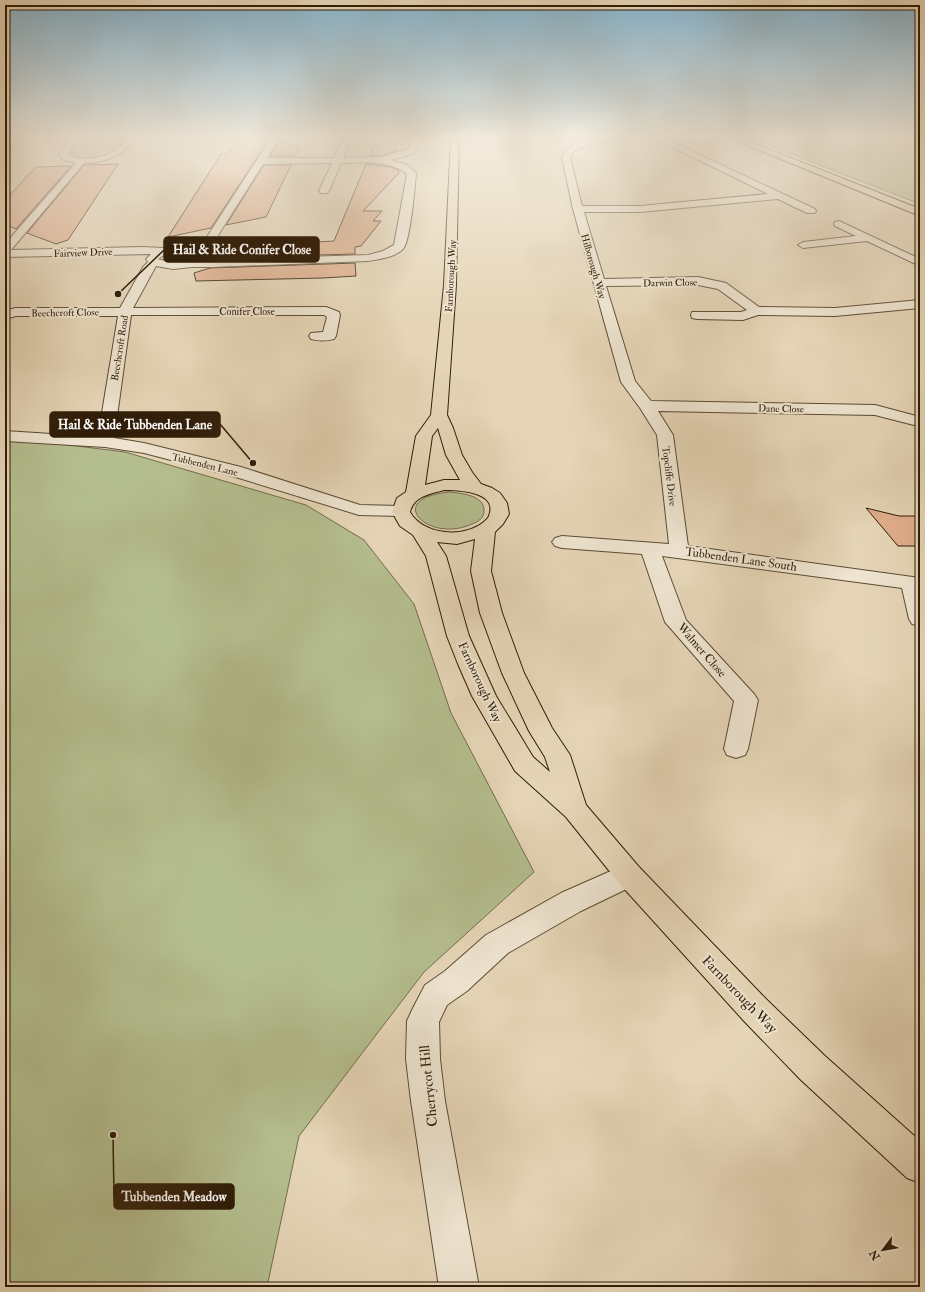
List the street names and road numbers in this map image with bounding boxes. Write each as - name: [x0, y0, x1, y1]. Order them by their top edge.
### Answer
- street label: Hilborough Way: [577, 233, 608, 301]
- street label: Farnborough Way: [443, 239, 460, 313]
- street label: Fairview Drive: [53, 246, 113, 260]
- street label: Darwin Close: [643, 277, 697, 289]
- street label: Beechcroft Close: [31, 306, 99, 320]
- street label: Conifer Close: [219, 306, 275, 318]
- street label: Beechcroft Road: [109, 314, 131, 382]
- street label: Dane Close: [758, 403, 804, 415]
- street label: Topcliffe Drive: [658, 446, 679, 507]
- street label: Tubbenden Lane: [170, 451, 239, 479]
- street label: Tubbenden Lane South: [684, 544, 798, 575]
- street label: Walmer Close: [673, 619, 729, 681]
- street label: Farnborough Way: [454, 640, 505, 725]
- street label: Farnborough Way: [698, 952, 782, 1038]
- street label: Cherrycot Hill: [416, 1044, 442, 1128]

